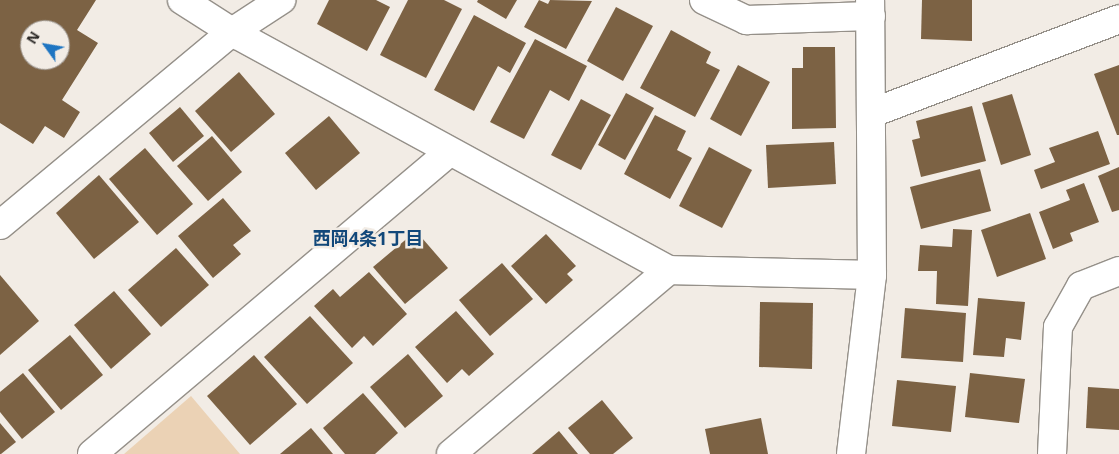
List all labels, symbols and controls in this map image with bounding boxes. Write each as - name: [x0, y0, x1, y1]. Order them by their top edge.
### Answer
- north arrow: [20, 20, 70, 70]
- text: N: [22, 27, 44, 47]
- district label: 西岡4条1丁目: [313, 227, 423, 249]

